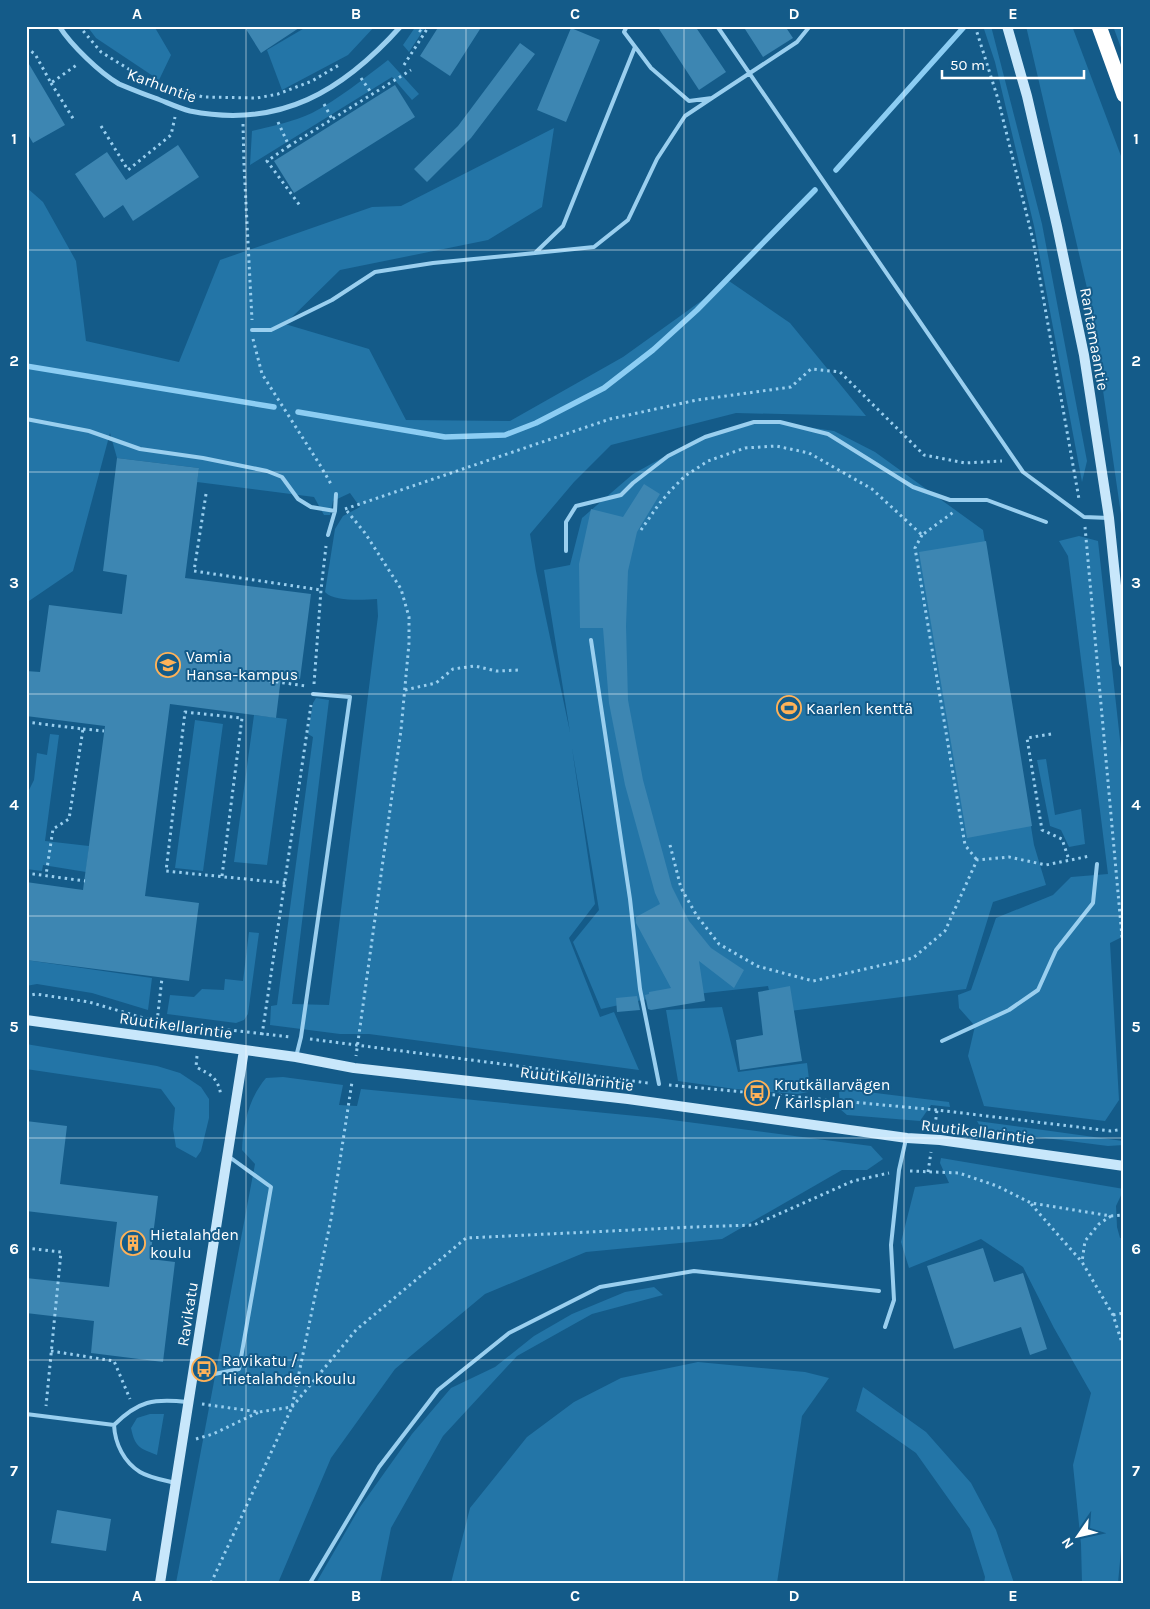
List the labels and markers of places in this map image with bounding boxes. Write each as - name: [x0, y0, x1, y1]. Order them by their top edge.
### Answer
- place label: Vamia Hansa-kampus: [186, 647, 298, 684]
- school or university icon: Vamia Hansa-kampus: [155, 652, 181, 678]
- sports icon: Kaarlen kenttä: [776, 695, 802, 721]
- place label: Kaarlen kenttä: [806, 699, 913, 718]
- place label: Krutkällarvägen / Karlsplan: [774, 1075, 890, 1112]
- bus stop icon: Krutkällarvägen / Karlsplan: [744, 1080, 770, 1106]
- place label: Hietalahden koulu: [150, 1225, 239, 1262]
- building icon: Hietalahden koulu: [120, 1230, 146, 1256]
- place label: Ravikatu / Hietalahden koulu: [222, 1351, 356, 1388]
- bus stop icon: Ravikatu / Hietalahden koulu: [191, 1356, 217, 1382]

